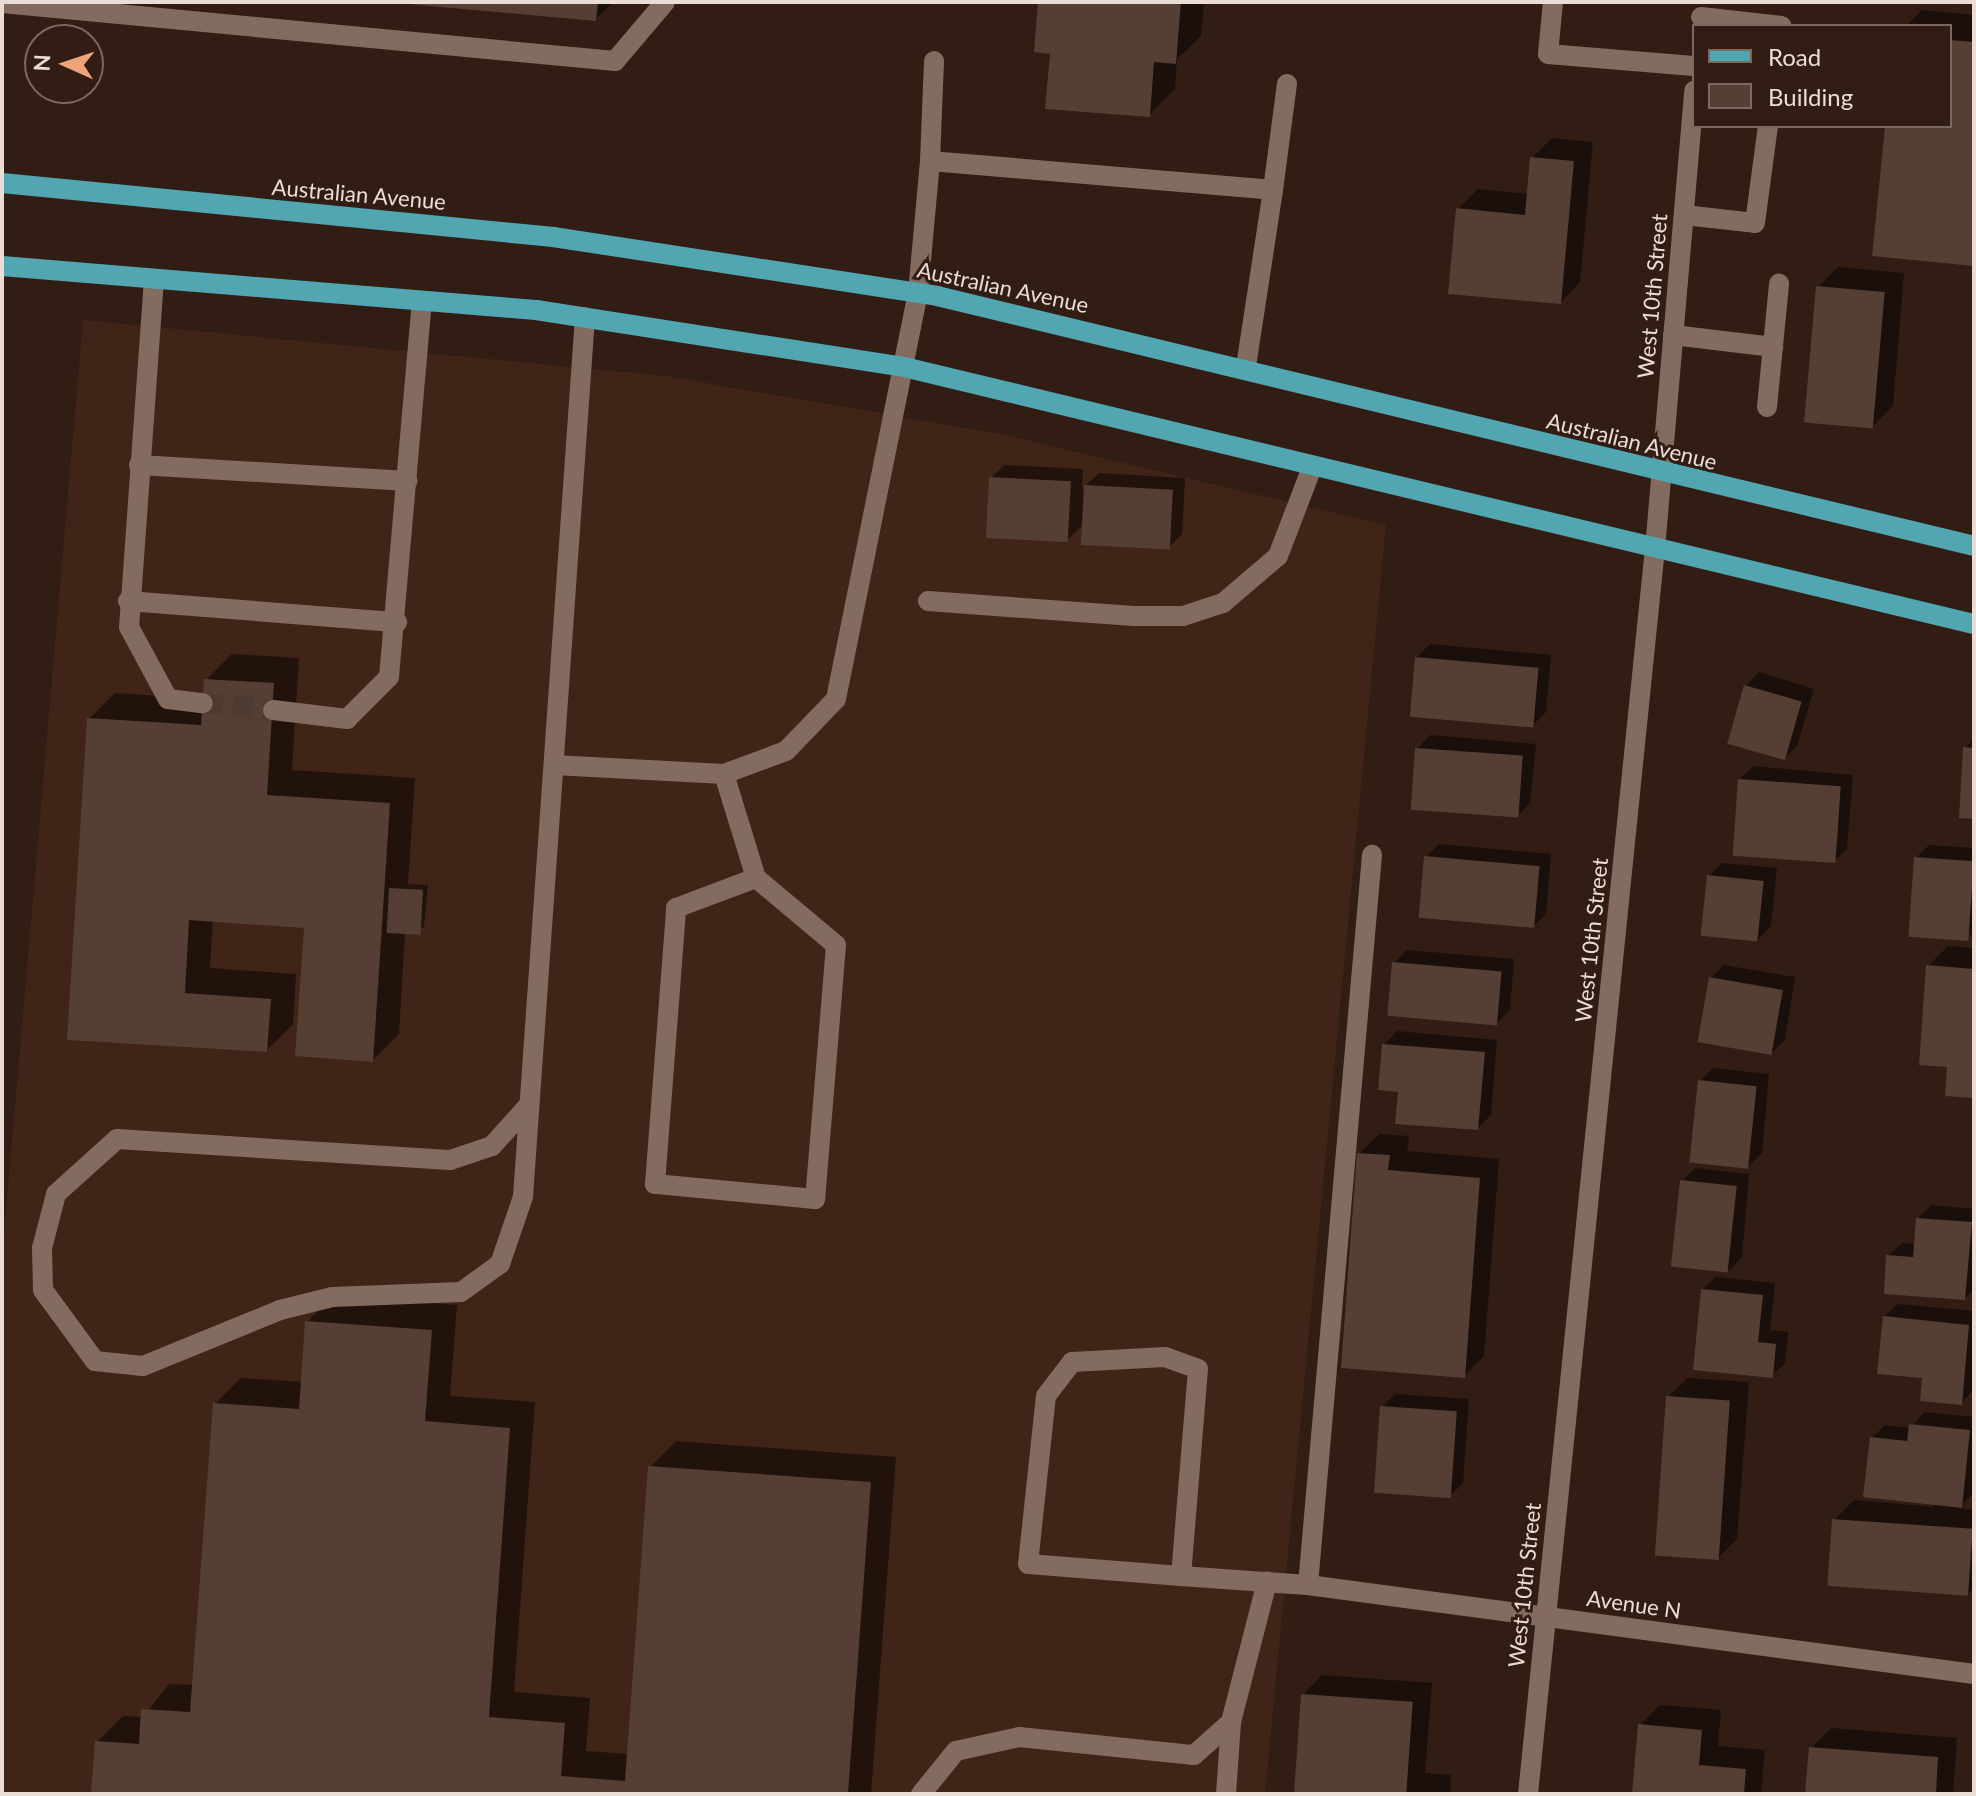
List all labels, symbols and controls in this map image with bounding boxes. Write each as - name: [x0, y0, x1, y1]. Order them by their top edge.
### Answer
- north arrow: [24, 24, 104, 104]
- legend: [1692, 24, 1952, 128]
- text: Road: [1768, 42, 1821, 71]
- text: N: [28, 54, 55, 72]
- text: Building: [1768, 82, 1853, 111]
- street label: Australian Avenue: [271, 173, 447, 215]
- street label: West 10th Street: [1632, 212, 1672, 380]
- street label: Australian Avenue: [915, 256, 1091, 318]
- street label: Australian Avenue: [1544, 407, 1720, 475]
- street label: West 10th Street: [1569, 856, 1613, 1024]
- street label: West 10th Street: [1502, 1501, 1546, 1669]
- street label: Avenue N: [1585, 1584, 1683, 1624]

